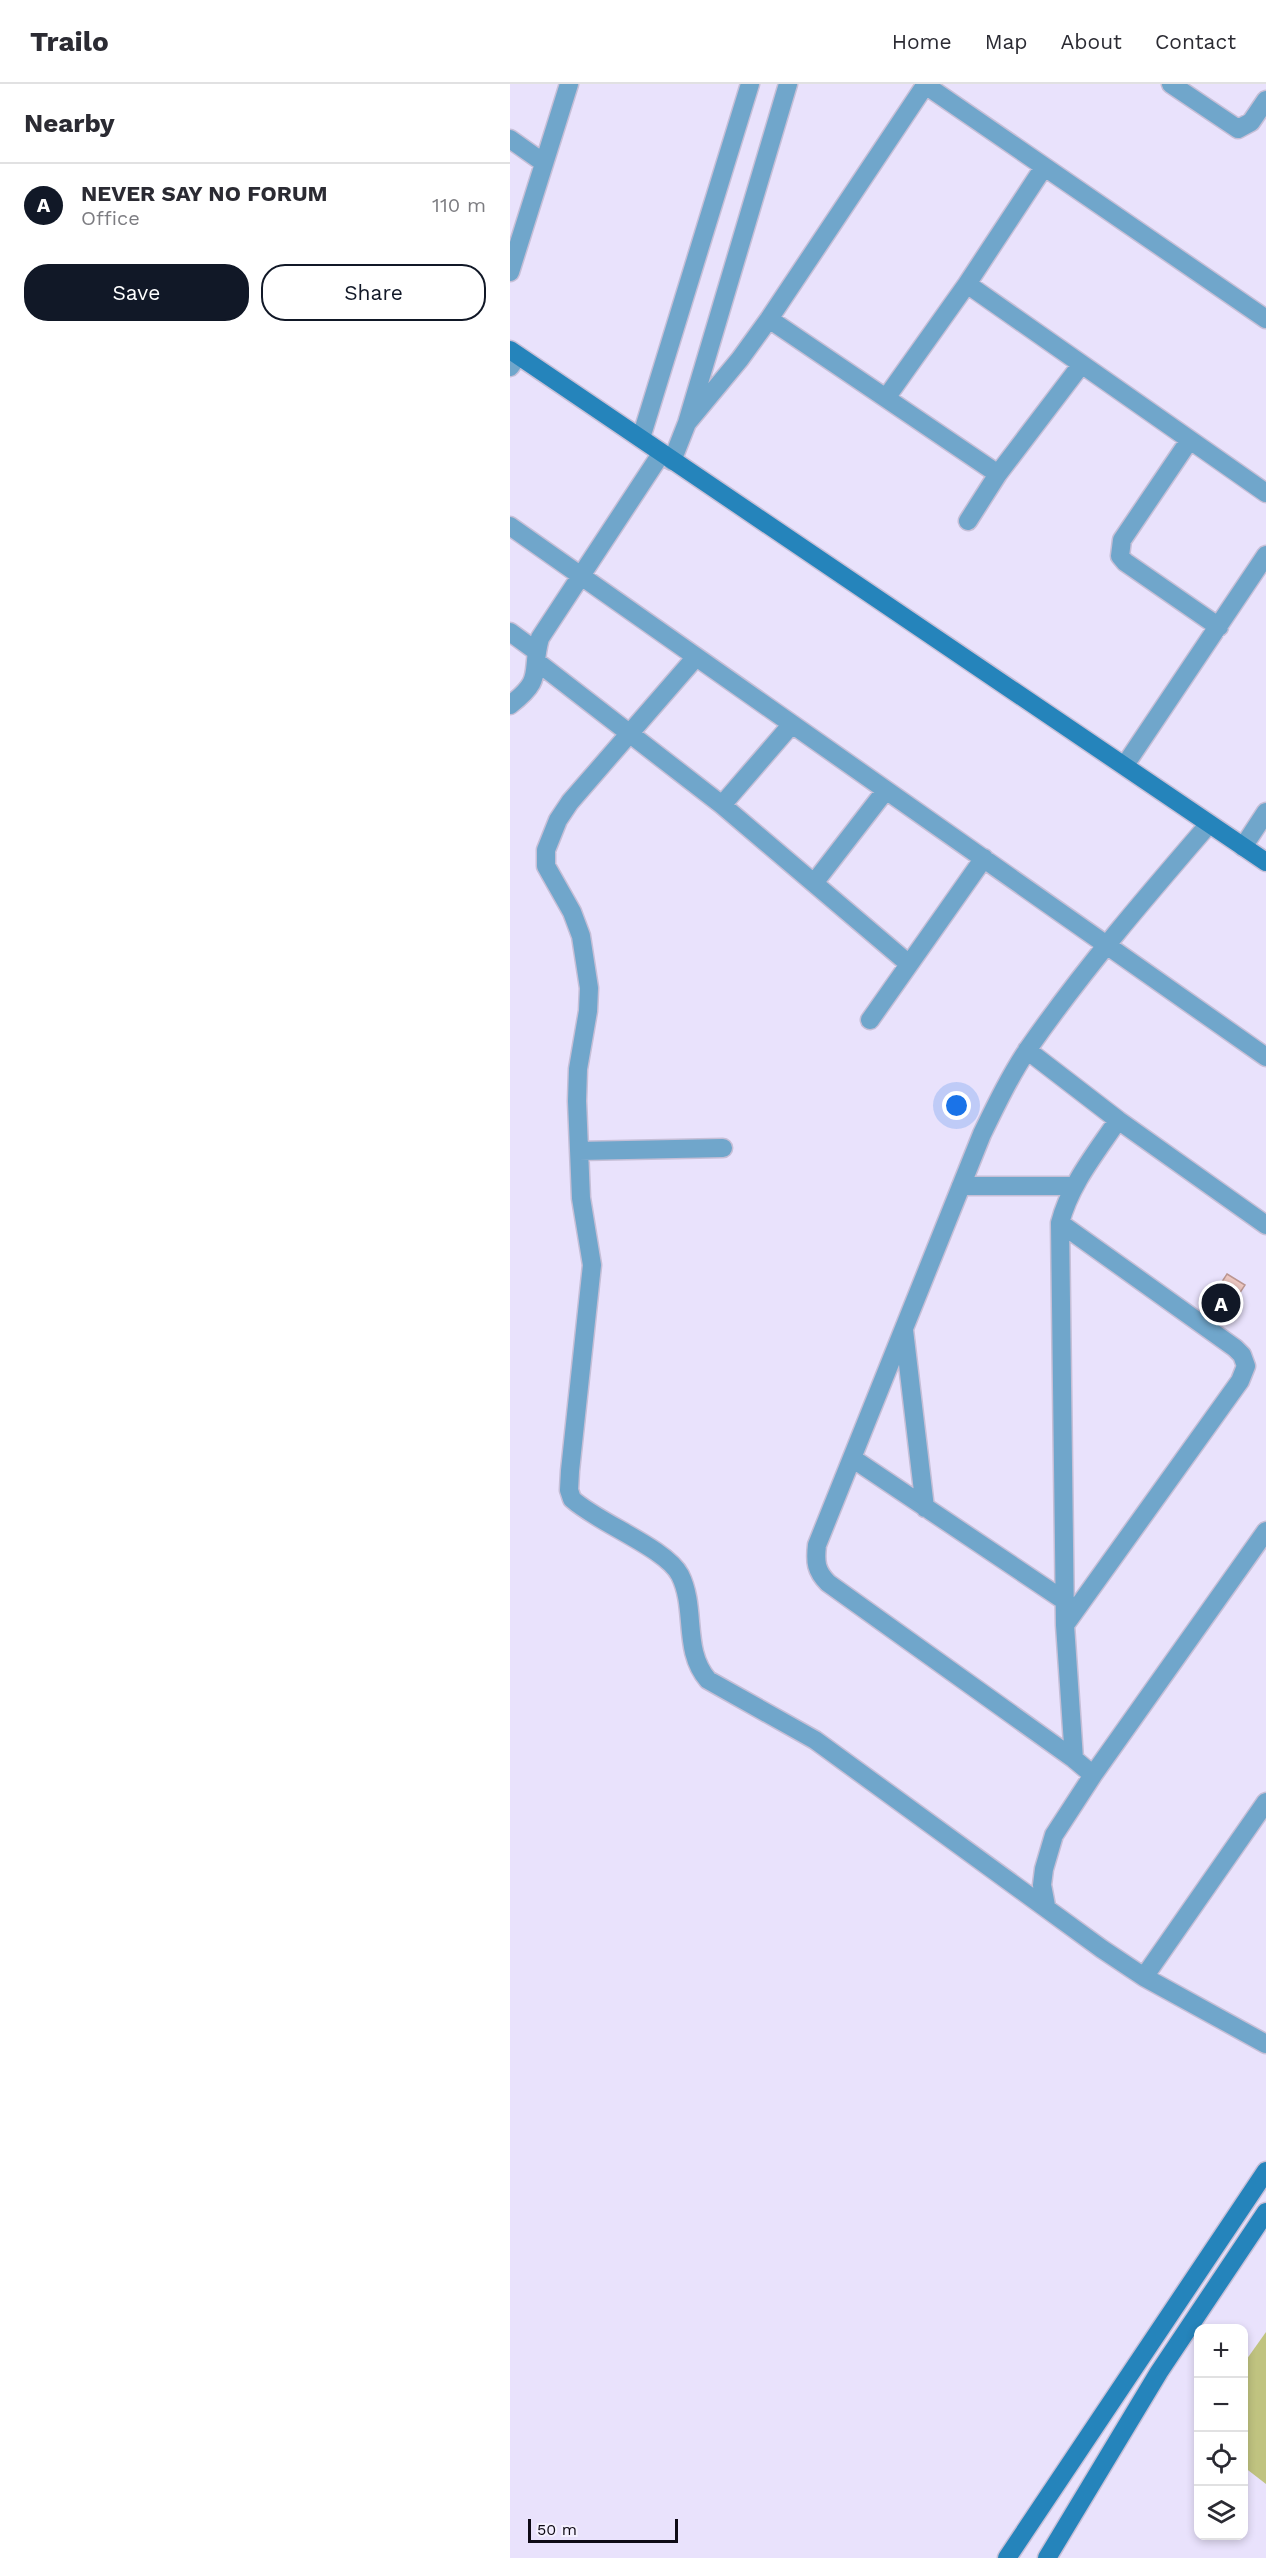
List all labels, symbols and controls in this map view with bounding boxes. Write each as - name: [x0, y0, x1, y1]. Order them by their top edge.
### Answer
- text: Trailo: [30, 25, 109, 58]
- text: Home: [892, 29, 952, 54]
- text: Map: [985, 29, 1028, 54]
- text: About: [1061, 29, 1122, 54]
- text: Contact: [1155, 29, 1236, 54]
- text: Nearby: [24, 108, 115, 138]
- text: NEVER SAY NO FORUM: [81, 181, 328, 206]
- text: A: [37, 193, 50, 217]
- text: 110 m: [432, 193, 486, 217]
- text: Office: [81, 206, 140, 230]
- button: Save: [24, 264, 249, 321]
- button: Share: [261, 264, 486, 321]
- your location: [942, 1091, 971, 1120]
- pin: A: [1202, 1280, 1240, 1326]
- map controls: [1194, 2324, 1248, 2540]
- button: +: [1194, 2324, 1248, 2378]
- button: −: [1194, 2378, 1248, 2432]
- button: locate: [1194, 2432, 1248, 2486]
- button: layers: [1194, 2486, 1248, 2540]
- scale bar: [528, 2516, 678, 2544]
- text: 50 m: [537, 2520, 577, 2539]

